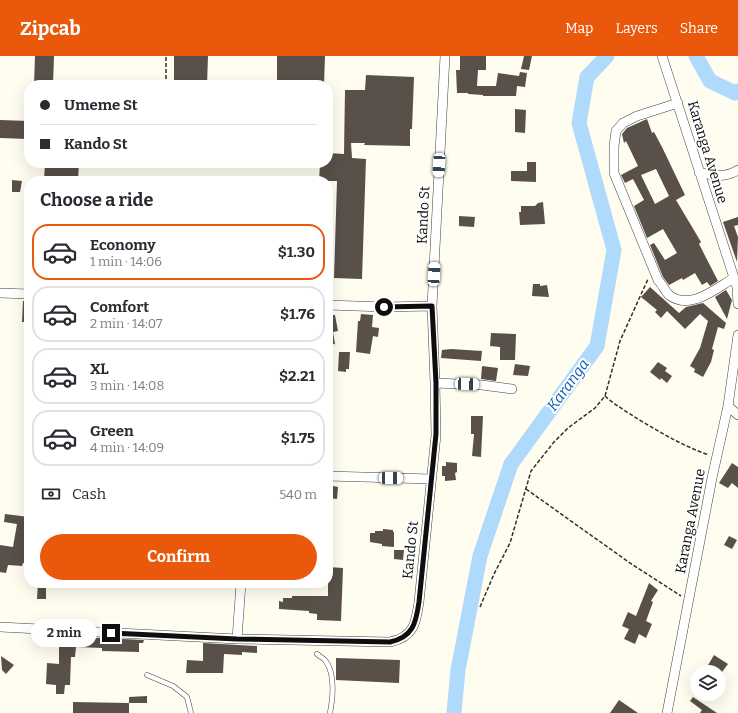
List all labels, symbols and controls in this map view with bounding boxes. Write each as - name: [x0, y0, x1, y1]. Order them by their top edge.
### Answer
- text: Zipcab: [20, 17, 81, 40]
- text: Map: [565, 20, 593, 37]
- text: Layers: [615, 20, 658, 37]
- text: Share: [680, 20, 718, 37]
- text: Umeme St: [64, 96, 138, 114]
- street label: Karanga Avenue: [684, 99, 731, 206]
- text: Kando St: [64, 135, 128, 153]
- car: [432, 153, 446, 177]
- street label: Kando St: [413, 185, 434, 245]
- text: Choose a ride: [40, 189, 153, 211]
- icon: car: [42, 234, 78, 270]
- text: Economy: [90, 236, 156, 254]
- text: $1.30: [278, 243, 315, 261]
- text: 1 min · 14:06: [90, 254, 162, 269]
- car: [427, 262, 441, 286]
- icon: car: [42, 296, 78, 332]
- text: Comfort: [90, 298, 149, 316]
- route start: [375, 298, 393, 316]
- text: $1.76: [280, 305, 315, 323]
- text: 2 min · 14:07: [90, 316, 163, 331]
- water label: Karanga: [543, 356, 593, 414]
- icon: car: [42, 358, 78, 394]
- text: XL: [90, 360, 109, 378]
- text: $2.21: [279, 367, 315, 385]
- text: 3 min · 14:08: [90, 378, 164, 393]
- car: [455, 378, 479, 390]
- icon: car: [42, 420, 78, 456]
- text: Green: [90, 422, 134, 440]
- text: $1.75: [281, 429, 315, 447]
- text: 4 min · 14:09: [90, 440, 164, 455]
- street label: Karanga Avenue: [672, 467, 709, 575]
- car: [379, 472, 403, 484]
- icon: cash: [40, 483, 62, 505]
- text: Cash: [72, 485, 106, 503]
- text: 540 m: [279, 487, 317, 502]
- street label: Kando St: [399, 520, 422, 580]
- button: Confirm: [40, 534, 317, 580]
- callout: 2 min: [31, 619, 97, 647]
- route end: [102, 624, 120, 642]
- text: 2 min: [47, 625, 81, 640]
- map controls: [690, 665, 726, 701]
- button: layers: [690, 665, 726, 701]

